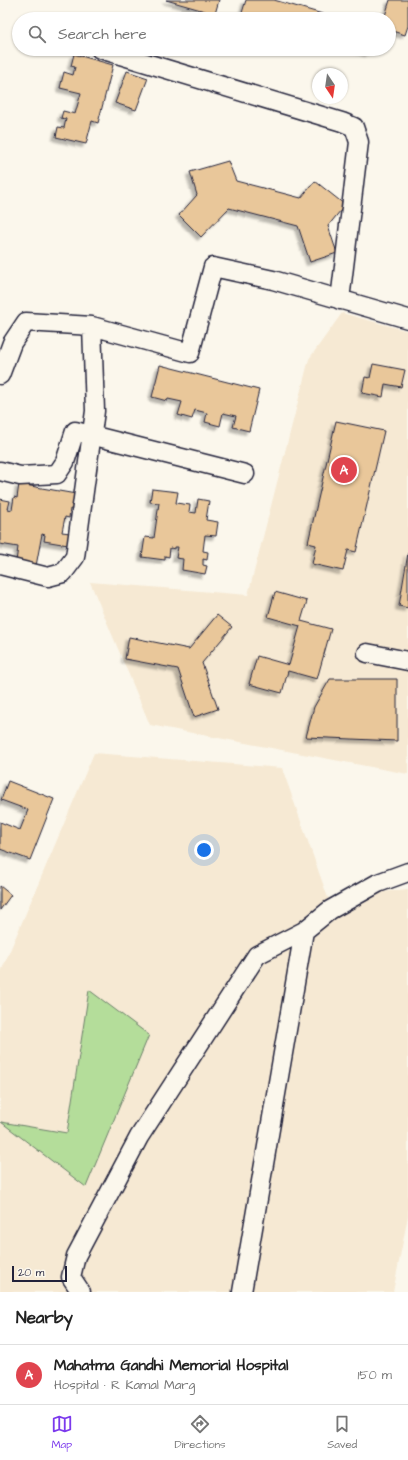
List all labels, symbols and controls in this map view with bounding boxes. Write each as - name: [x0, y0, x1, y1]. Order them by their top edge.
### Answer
- search box: [12, 12, 396, 56]
- icon: search: [26, 23, 48, 45]
- text: Search here: [58, 24, 147, 45]
- north arrow: [312, 68, 348, 104]
- pin: A: [331, 455, 357, 485]
- your location: [194, 840, 214, 860]
- scale bar: [12, 1264, 67, 1283]
- text: 20 m: [18, 1265, 44, 1280]
- text: Nearby: [16, 1306, 73, 1330]
- text: Mahatma Gandhi Memorial Hospital: [54, 1355, 288, 1376]
- text: A: [25, 1366, 33, 1384]
- text: 150 m: [358, 1366, 392, 1384]
- text: Hospital · R Kamal Marg: [54, 1376, 195, 1394]
- tab: Map: [51, 1413, 73, 1452]
- tab: Directions: [174, 1413, 226, 1452]
- tab: Saved: [327, 1413, 357, 1452]

